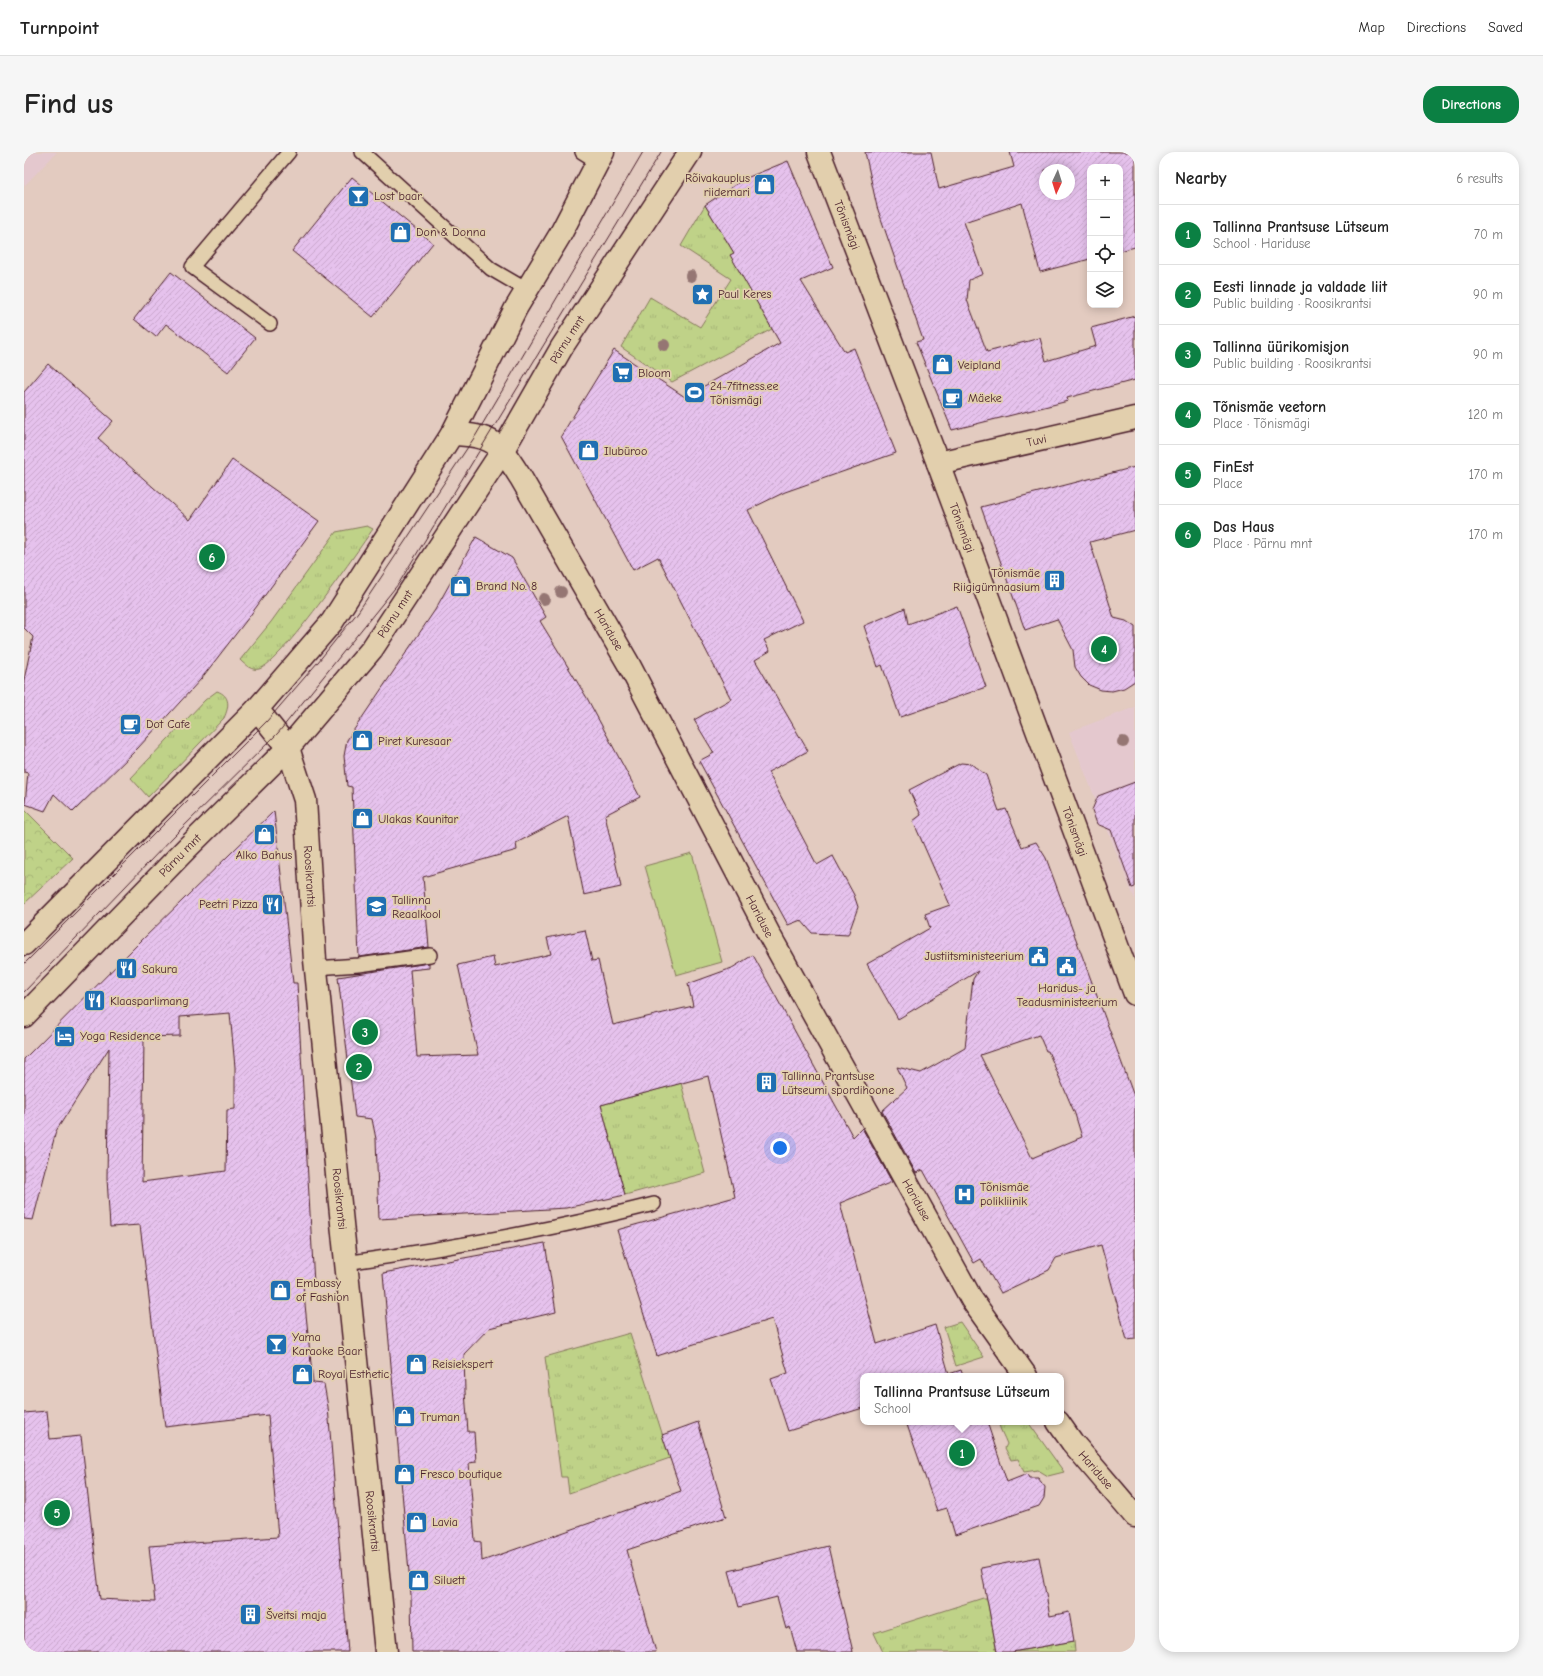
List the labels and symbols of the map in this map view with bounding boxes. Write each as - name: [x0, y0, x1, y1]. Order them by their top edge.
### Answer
- north arrow: [1039, 164, 1075, 200]
- place label: Rõivakauplus riidemari: [685, 171, 750, 199]
- shop icon: Rõivakauplus riidemari: [752, 172, 778, 198]
- bar icon: Lost baar: [345, 183, 371, 209]
- place label: Lost baar: [374, 189, 422, 203]
- street label: Tõnismägi: [831, 198, 863, 252]
- shop icon: Don & Donna: [387, 219, 413, 245]
- place label: Don & Donna: [416, 225, 486, 239]
- place icon: Paul Keres: [689, 281, 715, 307]
- place label: Paul Keres: [718, 287, 771, 301]
- street label: Pärnu mnt: [547, 313, 588, 366]
- shop icon: Veipland: [930, 352, 956, 378]
- place label: Veipland: [958, 358, 1001, 372]
- supermarket icon: Bloom: [609, 360, 635, 386]
- place label: Bloom: [638, 366, 671, 380]
- place label: 24-7fitness.ee Tõnismägi: [710, 379, 779, 407]
- sports icon: 24-7fitness.ee Tõnismägi: [682, 380, 708, 406]
- cafe icon: Mäeke: [940, 385, 966, 411]
- place label: Mäeke: [968, 391, 1002, 405]
- street label: Tuvi: [1025, 431, 1048, 450]
- shop icon: Ilubüroo: [575, 438, 601, 464]
- place label: Ilubüroo: [604, 444, 647, 458]
- street label: Tõnismägi: [946, 501, 978, 555]
- pin: 6: [199, 542, 225, 572]
- place label: Tõnismäe Riigigümnaasium: [953, 566, 1040, 594]
- building icon: Tõnismäe Riigigümnaasium: [1042, 567, 1068, 593]
- shop icon: Brand No. 8: [448, 573, 474, 599]
- place label: Brand No. 8: [476, 579, 537, 593]
- street label: Pärnu mnt: [374, 587, 416, 640]
- street label: Hariduse: [591, 606, 626, 653]
- pin: 4: [1091, 634, 1117, 664]
- cafe icon: Dot Cafe: [118, 711, 144, 737]
- place label: Dot Cafe: [146, 717, 190, 731]
- shop icon: Piret Kuresaar: [350, 728, 376, 754]
- place label: Piret Kuresaar: [378, 734, 451, 748]
- street label: Tõnismägi: [1059, 805, 1090, 858]
- shop icon: Ulakas Kaunitar: [349, 806, 375, 832]
- place label: Ulakas Kaunitar: [378, 812, 459, 826]
- shop icon: Alko Bahus: [251, 821, 277, 847]
- street label: Pärnu mnt: [156, 831, 204, 879]
- street label: Roosikrantsi: [301, 845, 319, 908]
- place label: Alko Bahus: [236, 848, 292, 862]
- restaurant icon: Peetri Pizza: [260, 891, 286, 917]
- place label: Tallinna Reaalkool: [392, 893, 441, 921]
- street label: Hariduse: [743, 893, 777, 940]
- school or university icon: Tallinna Reaalkool: [364, 894, 390, 920]
- place label: Peetri Pizza: [199, 897, 258, 911]
- public building icon: Justiitsministeerium: [1026, 943, 1052, 969]
- place label: Justiitsministeerium: [924, 949, 1024, 963]
- public building icon: Haridus- ja Teadusministeerium: [1054, 954, 1080, 980]
- restaurant icon: Sakura: [114, 956, 140, 982]
- place label: Sakura: [142, 962, 177, 976]
- place label: Haridus- ja Teadusministeerium: [1017, 981, 1117, 1009]
- restaurant icon: Klaasparlimang: [82, 988, 108, 1014]
- place label: Klaasparlimang: [110, 994, 189, 1008]
- pin: 3: [352, 1017, 378, 1047]
- hotel icon: Yoga Residence: [52, 1023, 78, 1049]
- place label: Yoga Residence: [80, 1029, 161, 1043]
- pin: 2: [346, 1052, 372, 1082]
- place label: Tallinna Prantsuse Lütseumi spordihoone: [782, 1069, 894, 1097]
- building icon: Tallinna Prantsuse Lütseumi spordihoone: [754, 1070, 780, 1096]
- your location: [770, 1138, 790, 1158]
- street label: Roosikrantsi: [329, 1167, 350, 1230]
- street label: Hariduse: [899, 1176, 934, 1223]
- place label: Tõnismäe polikliinik: [980, 1180, 1029, 1208]
- hospital icon: Tõnismäe polikliinik: [952, 1181, 978, 1207]
- place label: Embassy of Fashion: [296, 1276, 349, 1304]
- shop icon: Embassy of Fashion: [268, 1277, 294, 1303]
- place label: Yama Karaoke Baar: [292, 1330, 362, 1358]
- bar icon: Yama Karaoke Baar: [263, 1331, 289, 1357]
- shop icon: Reisiekspert: [404, 1351, 430, 1377]
- place label: Reisiekspert: [432, 1357, 493, 1371]
- shop icon: Royal Esthetic: [289, 1361, 315, 1387]
- place label: Royal Esthetic: [318, 1367, 390, 1381]
- shop icon: Truman: [391, 1404, 417, 1430]
- place label: Truman: [420, 1410, 460, 1424]
- pin: 1: [949, 1438, 975, 1468]
- street label: Hariduse: [1076, 1448, 1116, 1492]
- shop icon: Fresco boutique: [392, 1461, 418, 1487]
- place label: Fresco boutique: [420, 1467, 502, 1481]
- street label: Roosikrantsi: [362, 1490, 383, 1553]
- pin: 5: [44, 1498, 70, 1528]
- shop icon: Lavia: [404, 1509, 430, 1535]
- place label: Lavia: [432, 1515, 458, 1529]
- shop icon: Siluett: [405, 1567, 431, 1593]
- place label: Siluett: [434, 1573, 466, 1587]
- building icon: Šveitsi maja: [238, 1602, 264, 1628]
- place label: Šveitsi maja: [266, 1608, 326, 1622]

